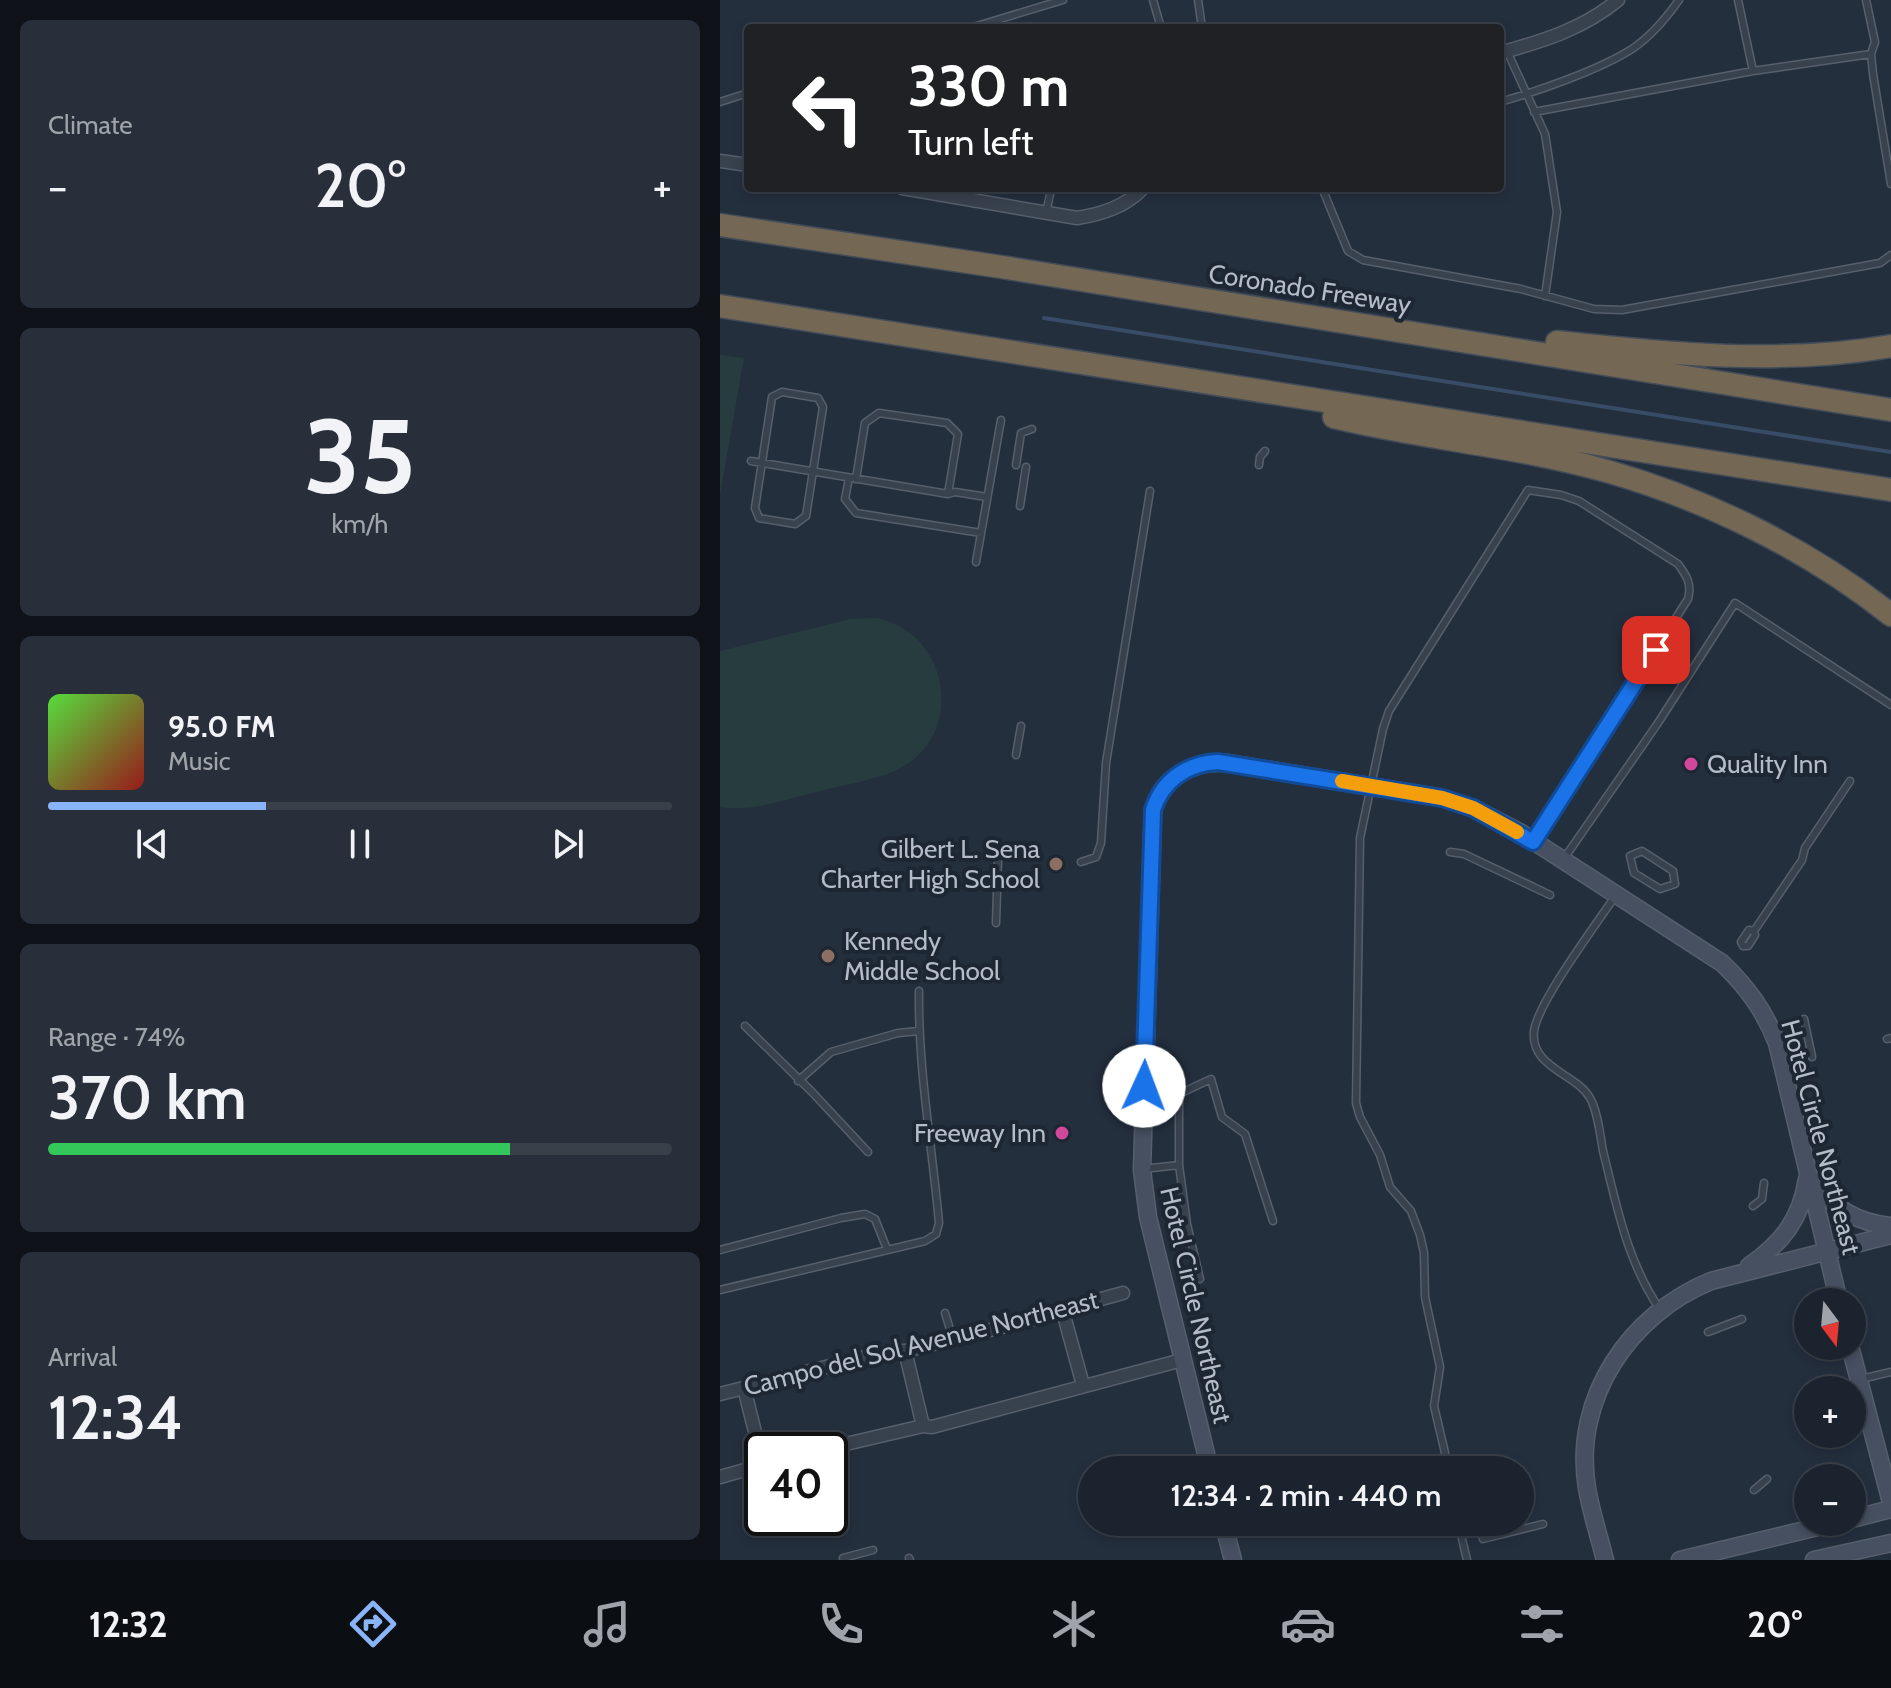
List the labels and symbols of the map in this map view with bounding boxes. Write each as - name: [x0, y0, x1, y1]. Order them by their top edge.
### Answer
- street label: Coronado Freeway: [1207, 257, 1413, 321]
- pin: [1622, 616, 1690, 684]
- place label: Quality Inn: [1707, 748, 1828, 780]
- marker: Quality Inn: [1682, 755, 1700, 773]
- place label: Gilbert L. Sena Charter High School: [821, 833, 1041, 895]
- marker: Gilbert L. Sena Charter High School: [1047, 855, 1065, 873]
- place label: Kennedy Middle School: [844, 925, 1000, 987]
- marker: Kennedy Middle School: [819, 947, 837, 965]
- street label: Hotel Circle Northeast: [1774, 1016, 1868, 1258]
- position arrow: [1102, 1044, 1186, 1128]
- place label: Freeway Inn: [914, 1117, 1046, 1149]
- marker: Freeway Inn: [1053, 1124, 1071, 1142]
- street label: Hotel Circle Northeast: [1153, 1184, 1239, 1427]
- street label: Campo del Sol Avenue Northeast: [741, 1283, 1102, 1403]
- north arrow: [1794, 1288, 1866, 1360]
- speed limit sign: 40: [744, 1432, 848, 1536]

